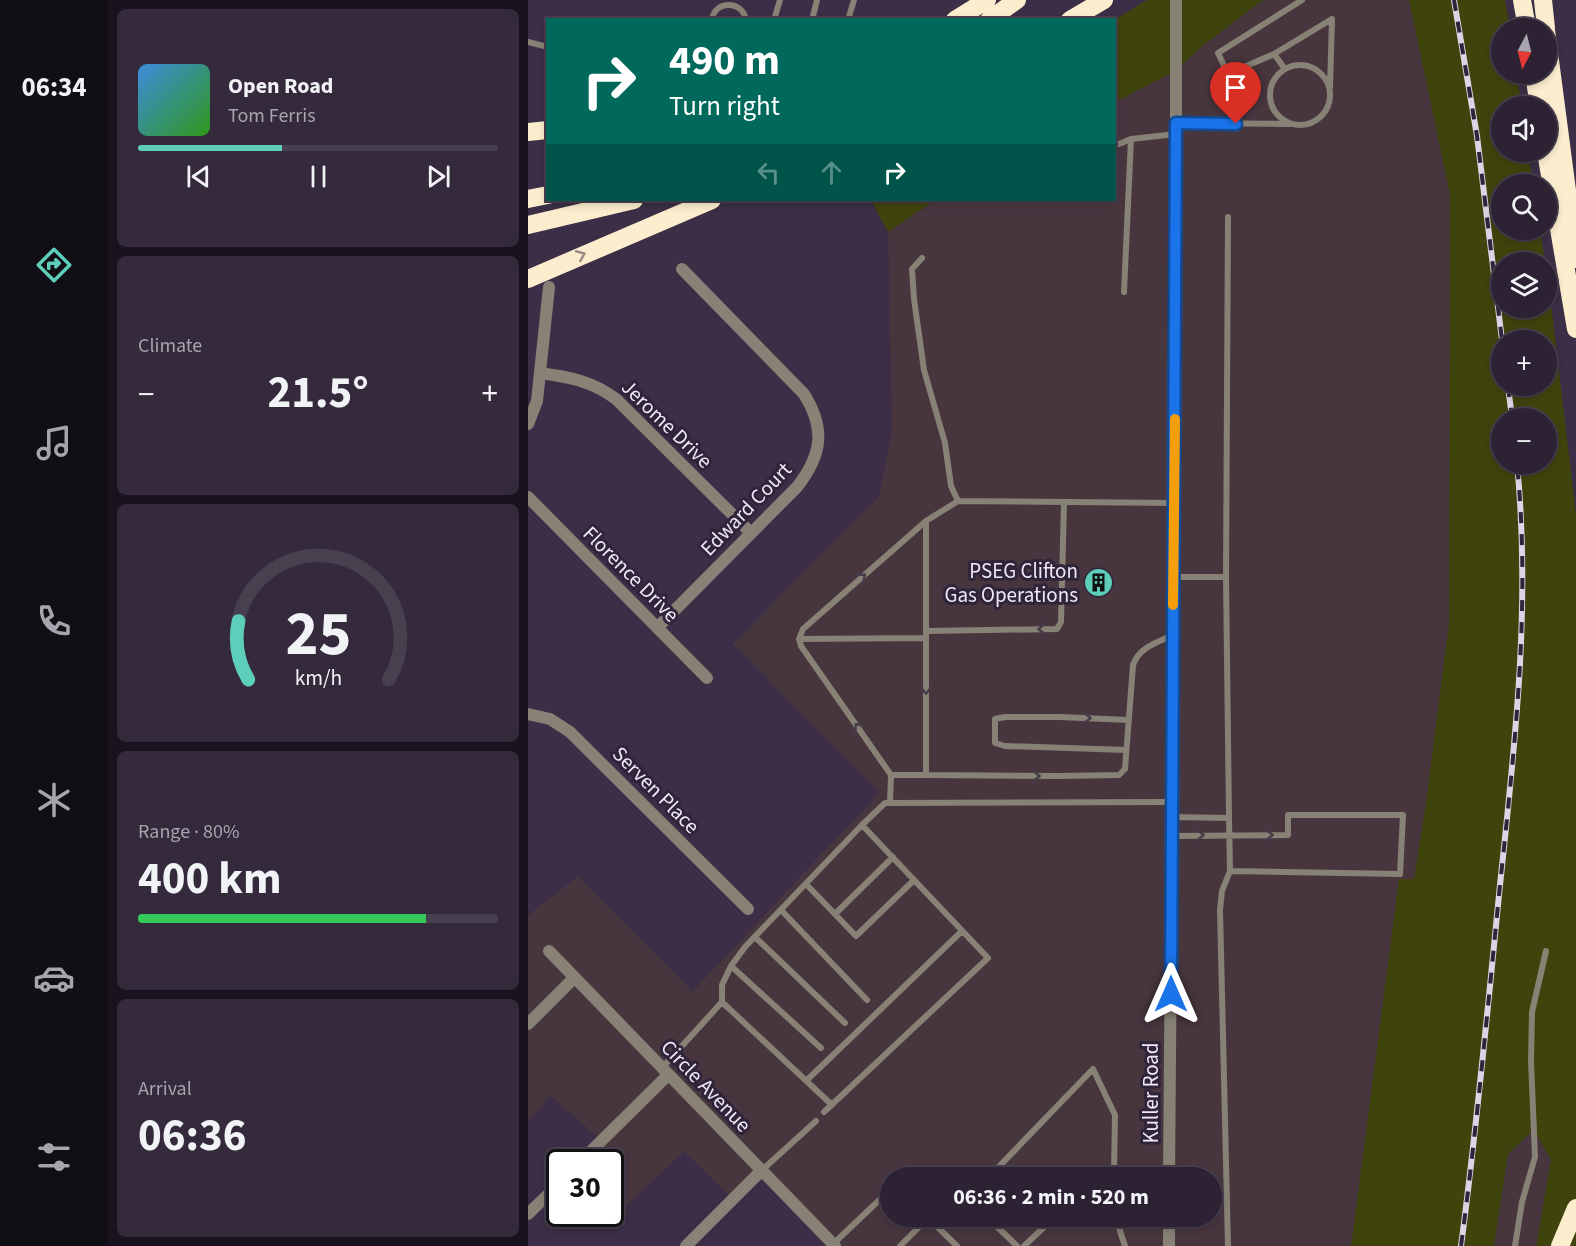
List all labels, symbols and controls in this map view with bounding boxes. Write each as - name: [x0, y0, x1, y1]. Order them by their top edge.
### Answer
- north arrow: [1491, 18, 1557, 84]
- map controls: [1491, 18, 1557, 474]
- text: 490 m: [669, 31, 780, 91]
- icon: right: [570, 42, 648, 120]
- pin: [1210, 62, 1261, 124]
- text: 06:34: [21, 68, 87, 107]
- text: Open Road: [228, 70, 333, 102]
- icon: arrive: [1219, 71, 1252, 104]
- text: Turn right: [669, 87, 780, 126]
- button: sound: [1491, 96, 1557, 162]
- text: Tom Ferris: [228, 102, 316, 130]
- icon: left: [752, 156, 785, 189]
- icon: ahead: [815, 156, 848, 189]
- icon: right: [878, 156, 911, 189]
- icon: previous: [182, 160, 215, 193]
- icon: pause: [302, 160, 335, 193]
- icon: next: [422, 160, 455, 193]
- button: search: [1491, 174, 1557, 240]
- icon: directions: [33, 244, 75, 286]
- one-way arrow: [575, 250, 586, 262]
- button: layers: [1491, 252, 1557, 318]
- button: +: [1491, 330, 1557, 396]
- text: Climate: [138, 332, 202, 360]
- text: 21.5°: [267, 361, 369, 425]
- text: −: [138, 371, 154, 418]
- text: +: [482, 371, 498, 418]
- street label: Jerome Drive: [615, 373, 719, 475]
- button: −: [1491, 408, 1557, 474]
- icon: music: [33, 422, 75, 464]
- street label: Edward Court: [693, 455, 799, 563]
- street label: Florence Drive: [576, 519, 686, 629]
- place label: PSEG Clifton Gas Operations: [944, 556, 1078, 610]
- building icon: PSEG Clifton Gas Operations: [1083, 567, 1115, 599]
- one-way arrow: [855, 573, 866, 584]
- text: 25: [285, 590, 351, 679]
- icon: phone: [33, 600, 75, 642]
- one-way arrow: [1038, 623, 1047, 635]
- text: km/h: [294, 663, 342, 694]
- one-way arrow: [920, 685, 932, 694]
- one-way arrow: [1083, 712, 1092, 724]
- one-way arrow: [854, 722, 865, 733]
- street label: Serven Place: [606, 740, 706, 840]
- one-way arrow: [1031, 770, 1040, 782]
- icon: climate: [33, 779, 75, 821]
- text: Range · 80%: [138, 818, 239, 846]
- one-way arrow: [1196, 829, 1205, 842]
- one-way arrow: [1264, 829, 1273, 841]
- text: 400 km: [138, 847, 282, 911]
- icon: car: [33, 957, 75, 999]
- position arrow: [1139, 962, 1203, 1026]
- street label: Circle Avenue: [654, 1033, 758, 1139]
- street label: Kuller Road: [1136, 1043, 1166, 1143]
- text: Arrival: [138, 1075, 192, 1103]
- text: 06:36: [138, 1104, 247, 1168]
- icon: filters: [33, 1136, 75, 1178]
- speed limit sign: 30: [546, 1149, 624, 1227]
- text: 06:36 · 2 min · 520 m: [953, 1181, 1149, 1213]

